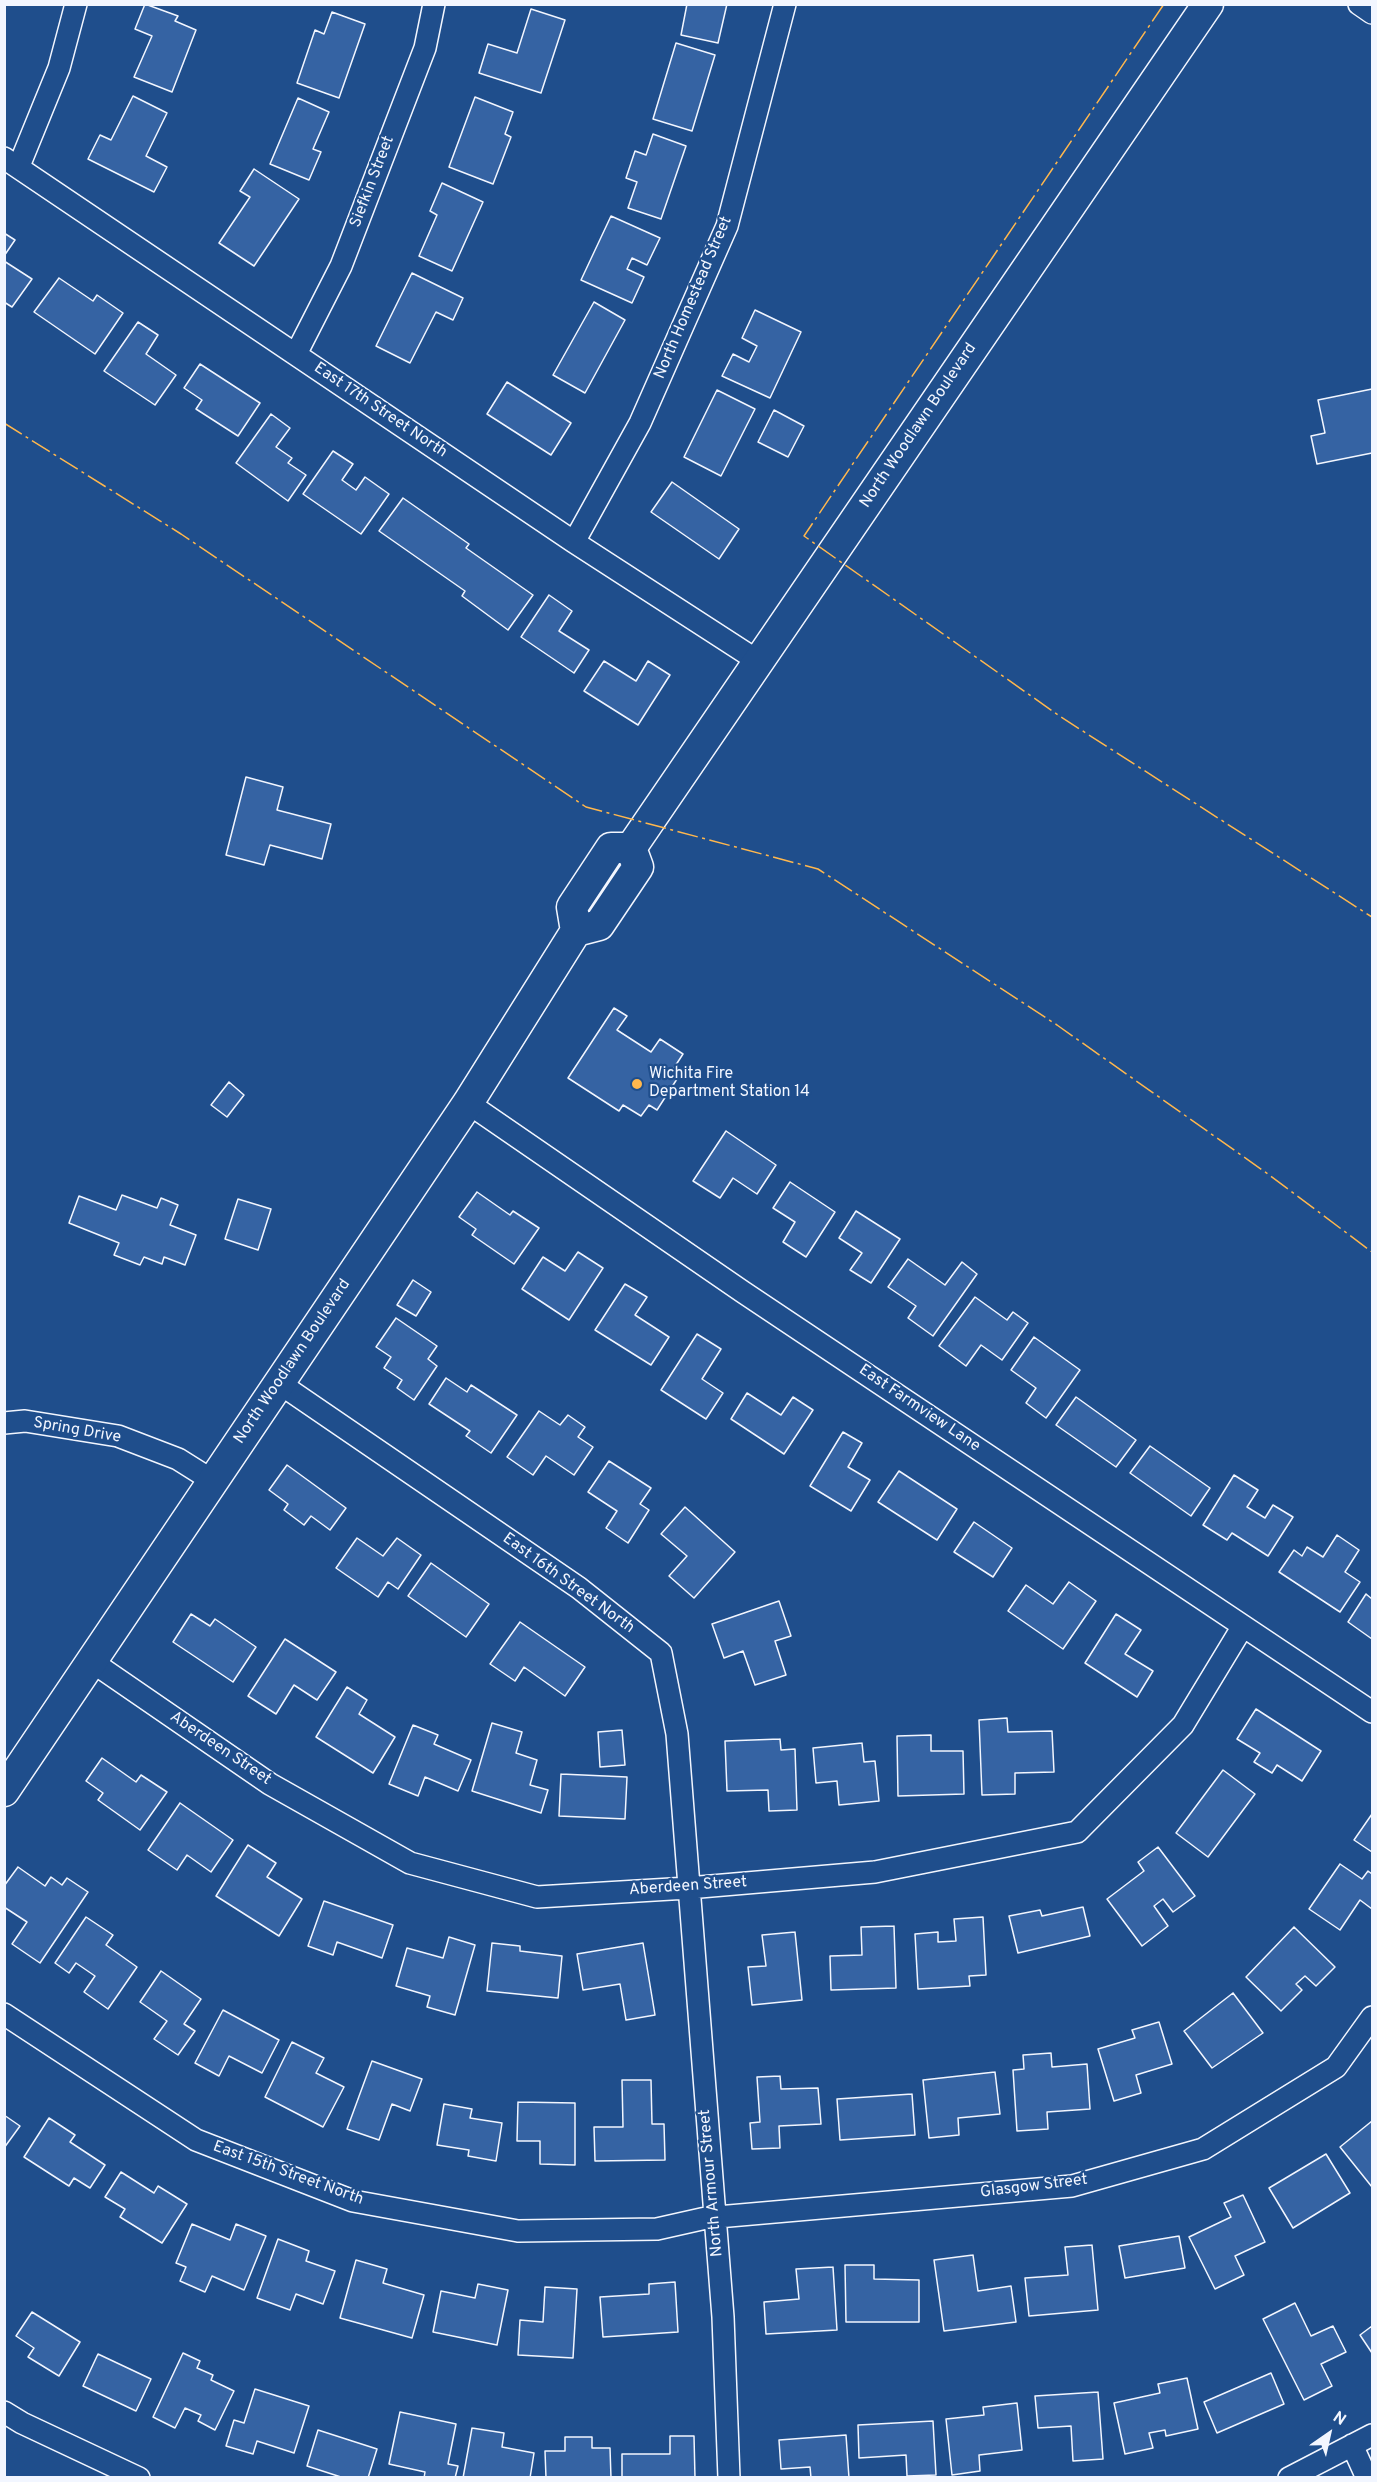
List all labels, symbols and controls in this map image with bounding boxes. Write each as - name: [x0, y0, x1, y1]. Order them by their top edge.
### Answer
- street label: Siefkin Street: [347, 133, 399, 231]
- street label: North Homestead Street: [651, 214, 737, 382]
- street label: North Woodlawn Boulevard: [857, 340, 981, 512]
- street label: East 17th Street North: [310, 359, 450, 463]
- place label: Wichita Fire Department Station 14: [649, 1065, 810, 1103]
- marker: Wichita Fire Department Station 14: [630, 1077, 644, 1091]
- street label: North Woodlawn Boulevard: [231, 1276, 355, 1448]
- street label: East Farmview Lane: [855, 1361, 983, 1457]
- street label: Spring Drive: [32, 1414, 122, 1448]
- street label: East 16th Street North: [498, 1530, 638, 1638]
- street label: Aberdeen Street: [166, 1708, 274, 1790]
- street label: Aberdeen Street: [628, 1873, 748, 1901]
- street label: North Armour Street: [696, 2108, 728, 2258]
- street label: East 15th Street North: [210, 2138, 366, 2210]
- street label: Glasgow Street: [979, 2171, 1089, 2203]
- north arrow: [1299, 2404, 1359, 2464]
- text: N: [1329, 2408, 1349, 2431]

